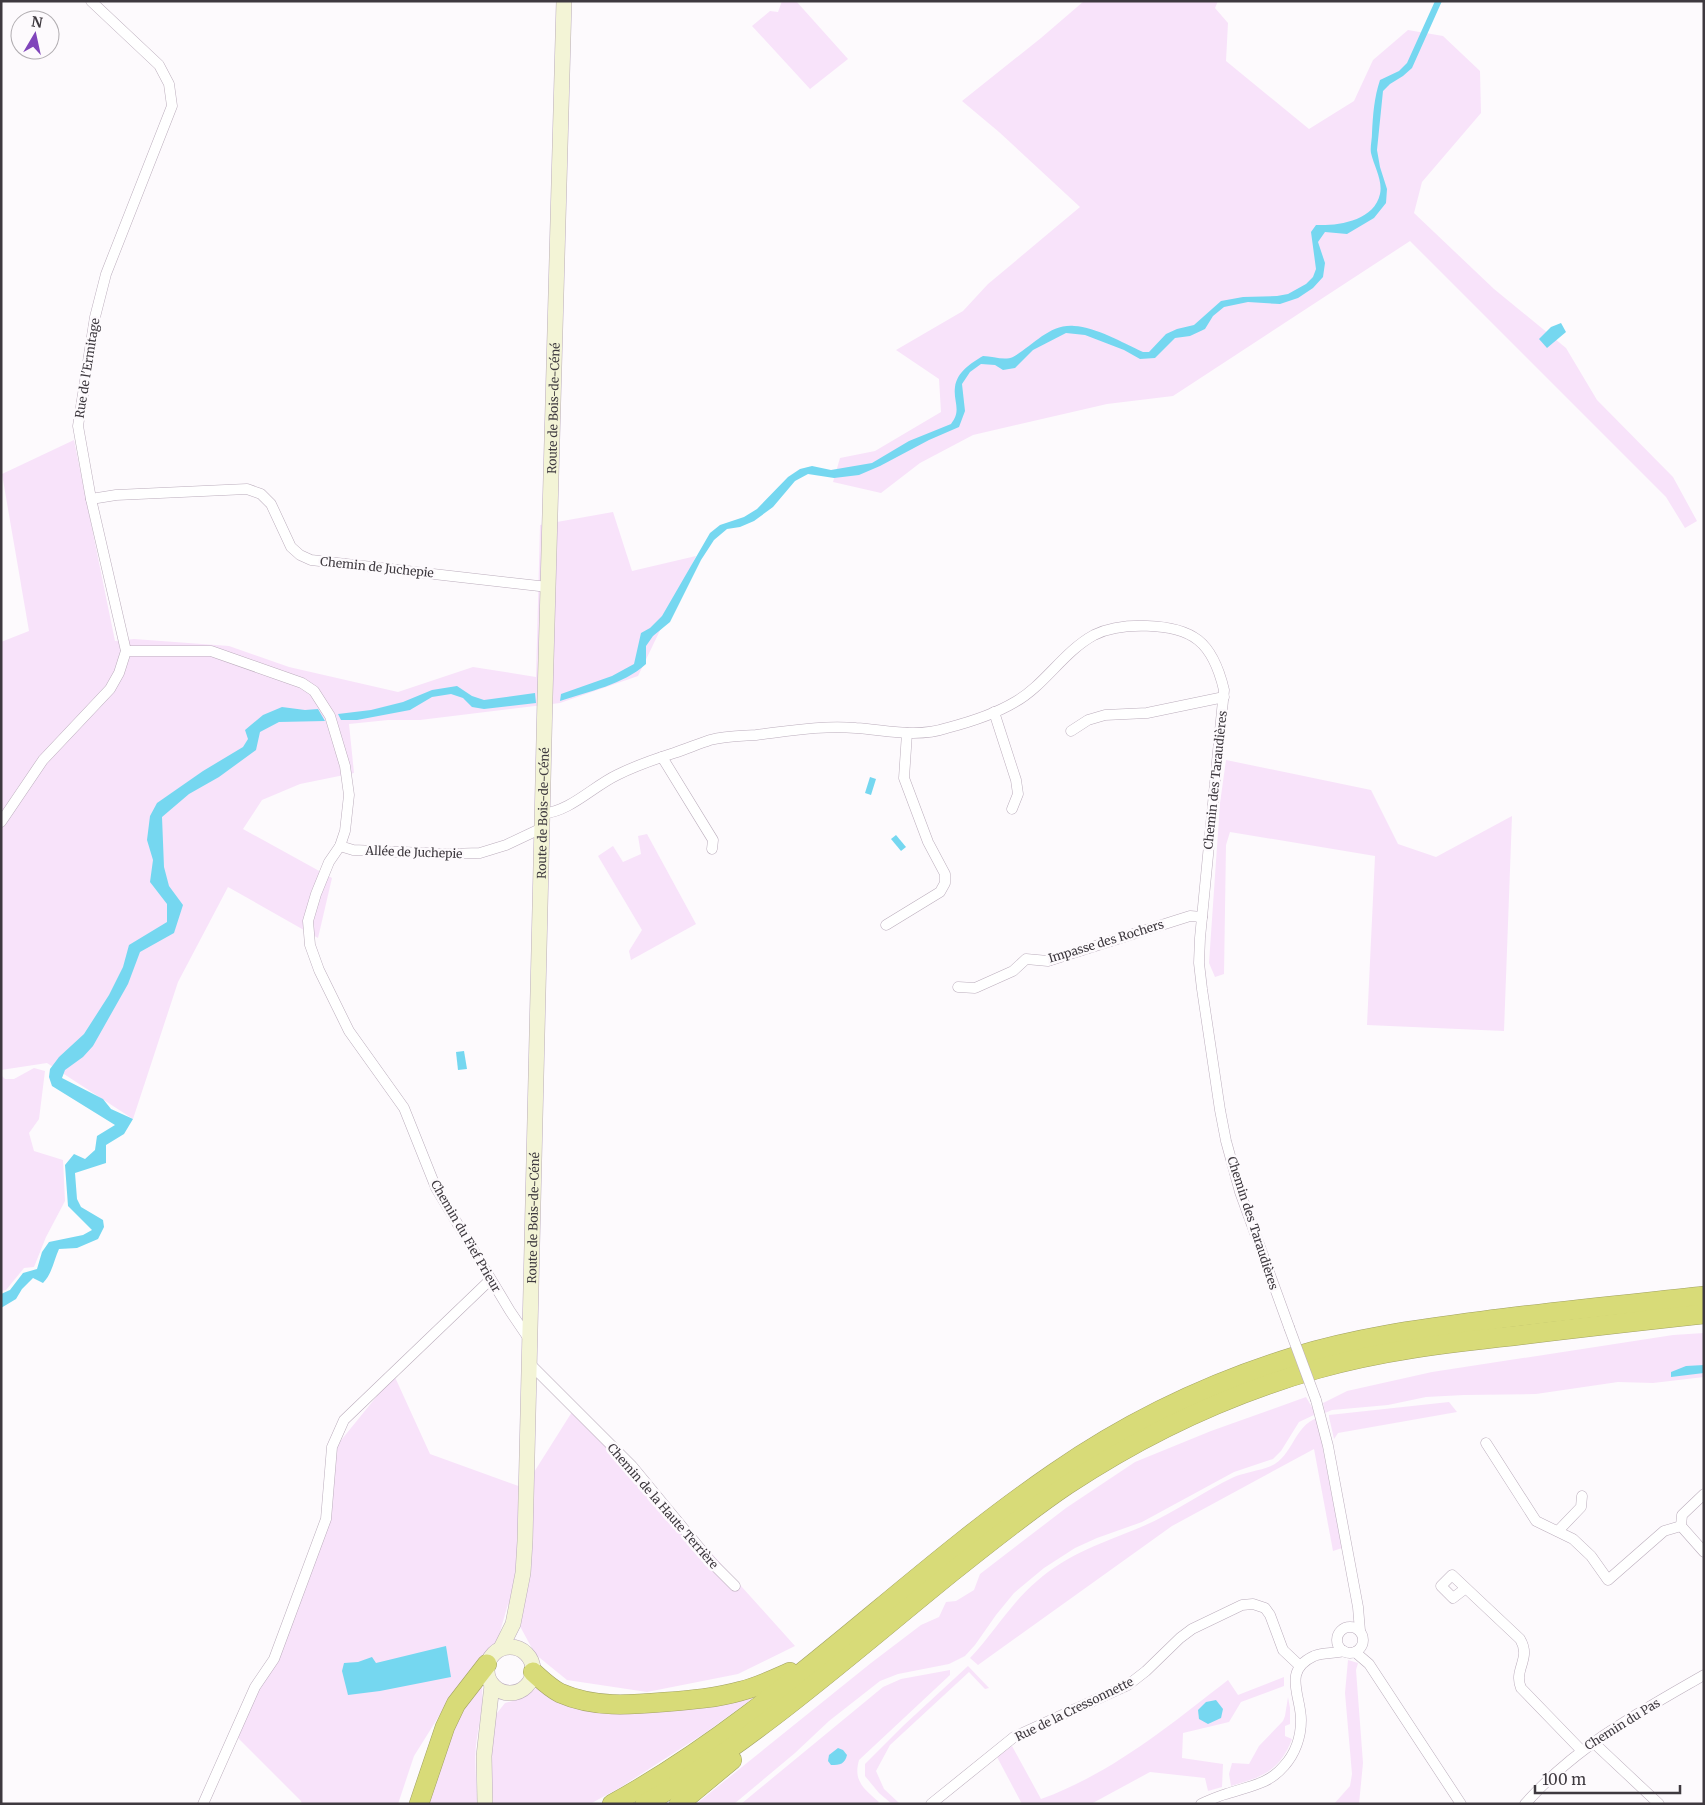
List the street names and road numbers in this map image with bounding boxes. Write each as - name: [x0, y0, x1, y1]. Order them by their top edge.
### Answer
- street label: Rue de l'Ermitage: [72, 317, 102, 419]
- street label: Route de Bois-de-Céné: [544, 342, 562, 474]
- street label: Chemin de Juchepie: [320, 554, 434, 580]
- street label: Chemin des Taraudières: [1200, 710, 1230, 850]
- street label: Route de Bois-de-Céné: [533, 747, 551, 879]
- street label: Allée de Juchepie: [364, 843, 463, 861]
- street label: Impasse des Rochers: [1046, 916, 1166, 966]
- street label: Route de Bois-de-Céné: [524, 1152, 542, 1284]
- street label: Chemin des Taraudières: [1224, 1154, 1282, 1292]
- street label: Chemin du Fief Prieur: [428, 1177, 505, 1295]
- street label: Chemin de la Haute Terrière: [604, 1440, 722, 1572]
- street label: Rue de la Cressonnette: [1012, 1674, 1136, 1744]
- street label: Chemin du Pas: [1582, 1695, 1663, 1753]

